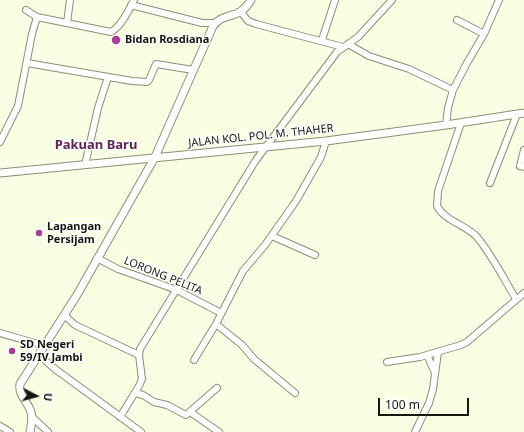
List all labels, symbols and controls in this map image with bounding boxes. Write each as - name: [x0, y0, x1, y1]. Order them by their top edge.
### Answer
- place label: Bidan Rosdiana: [125, 33, 209, 47]
- marker: Bidan Rosdiana: [110, 34, 122, 46]
- street label: JALAN KOL. POL. M. THAHER: [188, 122, 334, 150]
- district label: Pakuan Baru: [55, 137, 137, 153]
- place label: Lapangan Persijam: [47, 220, 101, 246]
- marker: Lapangan Persijam: [34, 228, 44, 238]
- street label: LORONG PELITA: [122, 254, 204, 298]
- place label: SD Negeri 59/IV Jambi: [20, 338, 83, 364]
- marker: SD Negeri 59/IV Jambi: [7, 346, 17, 356]
- north arrow: [16, 376, 56, 416]
- scale bar: [380, 390, 471, 416]
- text: U: [41, 392, 56, 402]
- text: 100 m: [385, 396, 420, 413]

